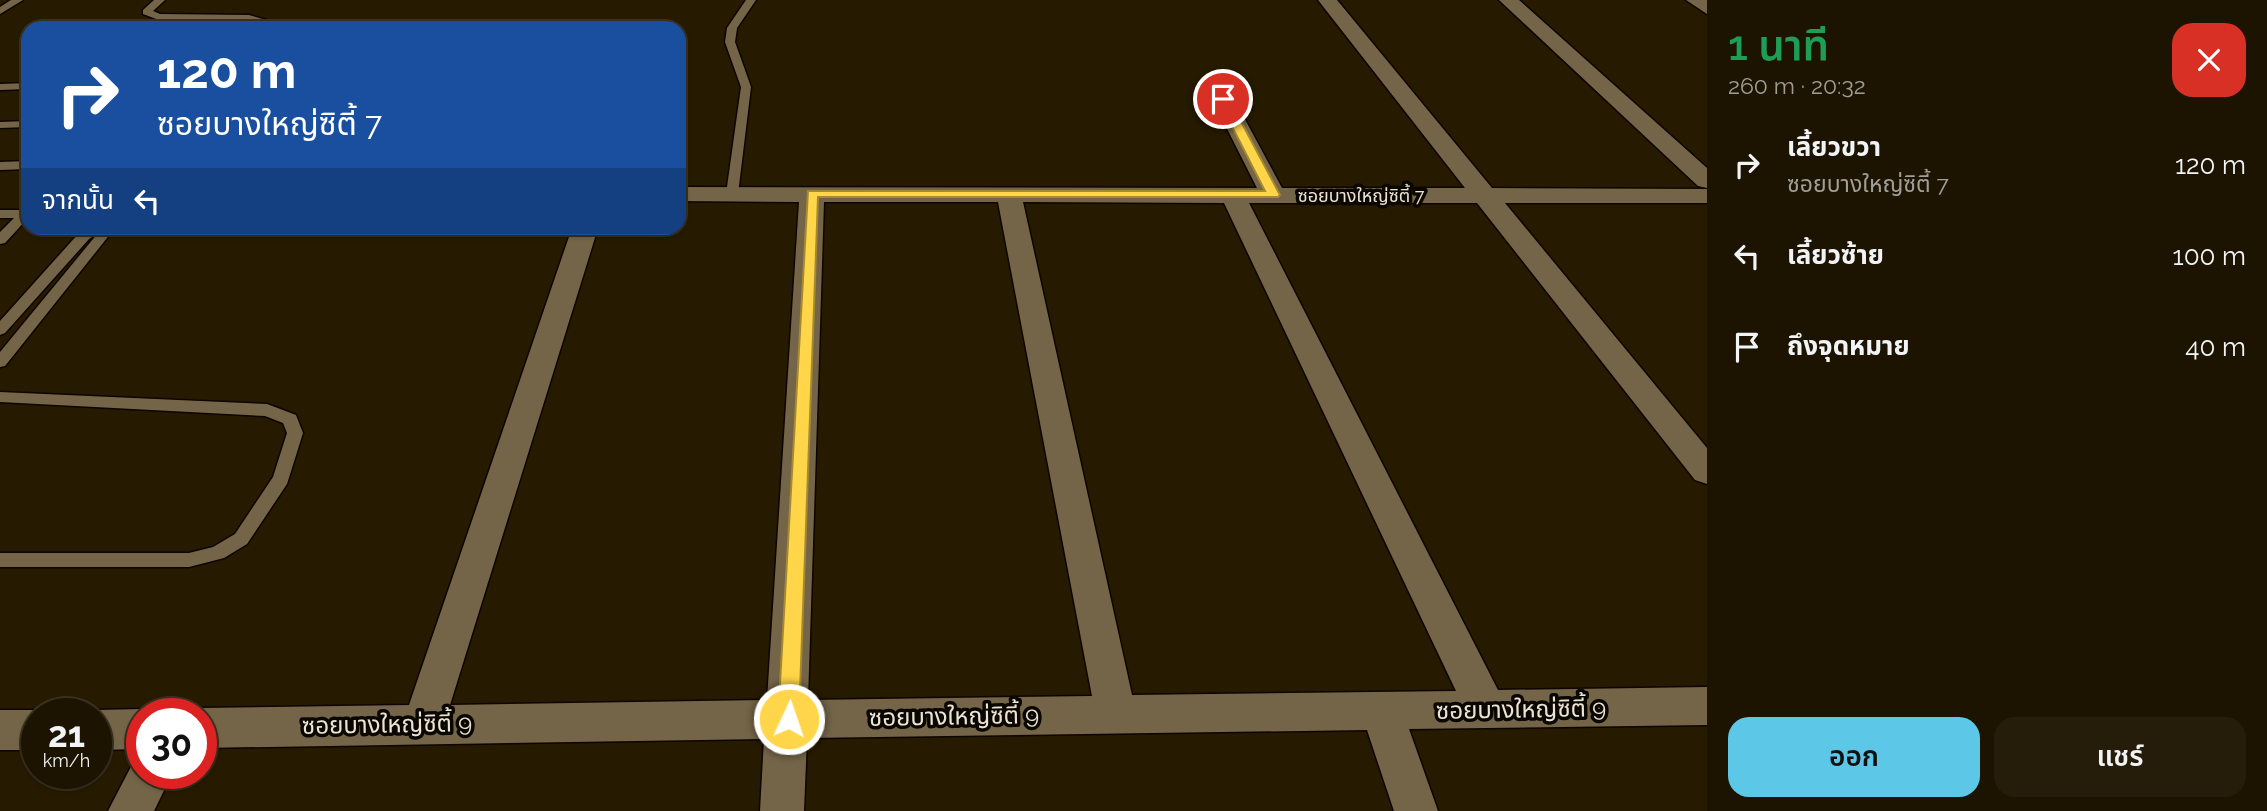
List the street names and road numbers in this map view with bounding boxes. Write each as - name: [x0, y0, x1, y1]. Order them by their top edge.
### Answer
- street label: ซอยบางใหญ่ซิตี้ 7: [1298, 183, 1425, 206]
- street label: ซอยบางใหญ่ซิตี้ 9: [1436, 691, 1606, 725]
- street label: ซอยบางใหญ่ซิตี้ 9: [869, 698, 1039, 732]
- street label: ซอยบางใหญ่ซิตี้ 9: [302, 706, 472, 740]

